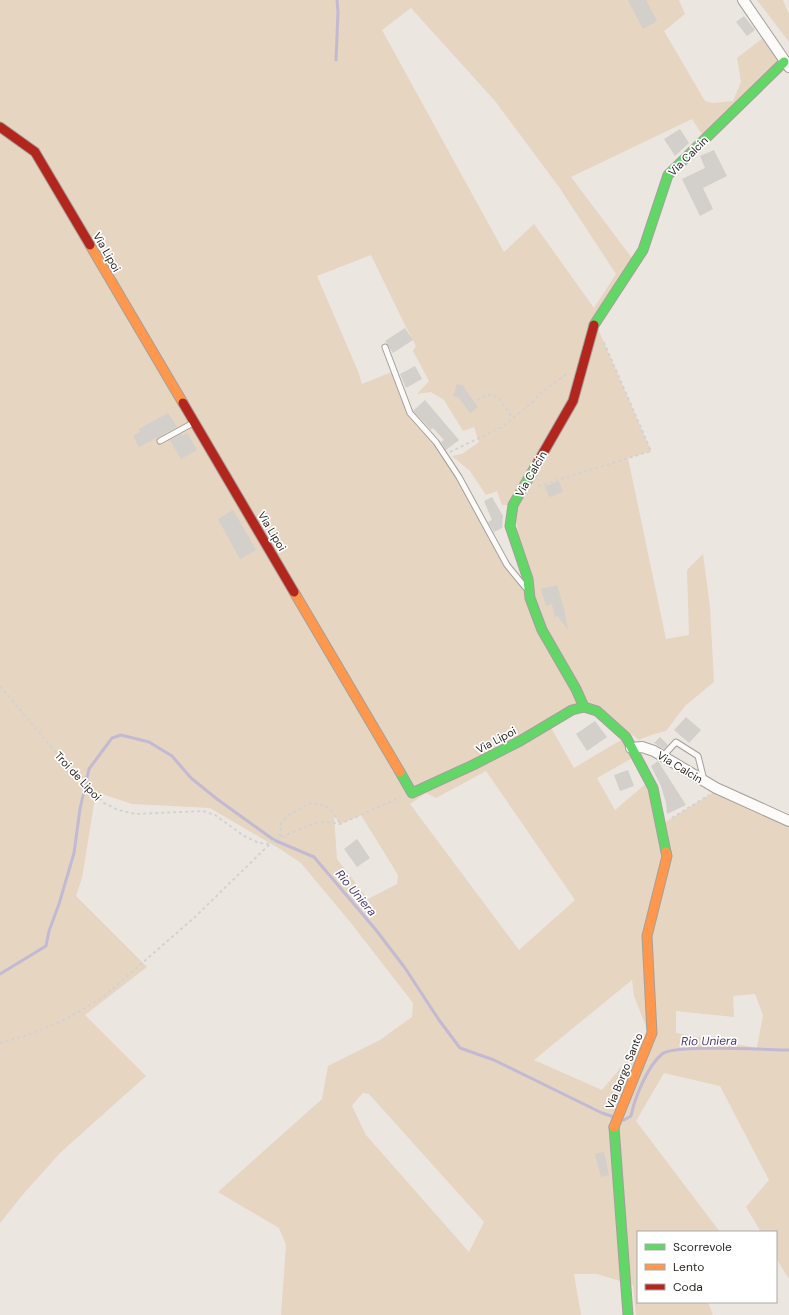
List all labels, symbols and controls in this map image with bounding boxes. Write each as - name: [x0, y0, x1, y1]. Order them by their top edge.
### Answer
- street label: Via Calcin: [665, 133, 711, 179]
- street label: Via Lipoi: [90, 230, 124, 274]
- street label: Via Calcin: [512, 449, 550, 499]
- street label: Via Lipoi: [255, 509, 289, 553]
- street label: Via Lipoi: [474, 724, 518, 756]
- street label: Via Calcin: [655, 748, 705, 786]
- street label: Troi de Lipoi: [52, 749, 104, 803]
- water label: Rio Uniera: [332, 866, 380, 920]
- street label: Via Borgo Santo: [602, 1031, 646, 1111]
- water label: Rio Uniera: [681, 1033, 738, 1049]
- legend: [637, 1231, 777, 1303]
- text: Scorrevole: [673, 1239, 732, 1255]
- text: Lento: [673, 1259, 704, 1275]
- text: Coda: [673, 1279, 703, 1295]

